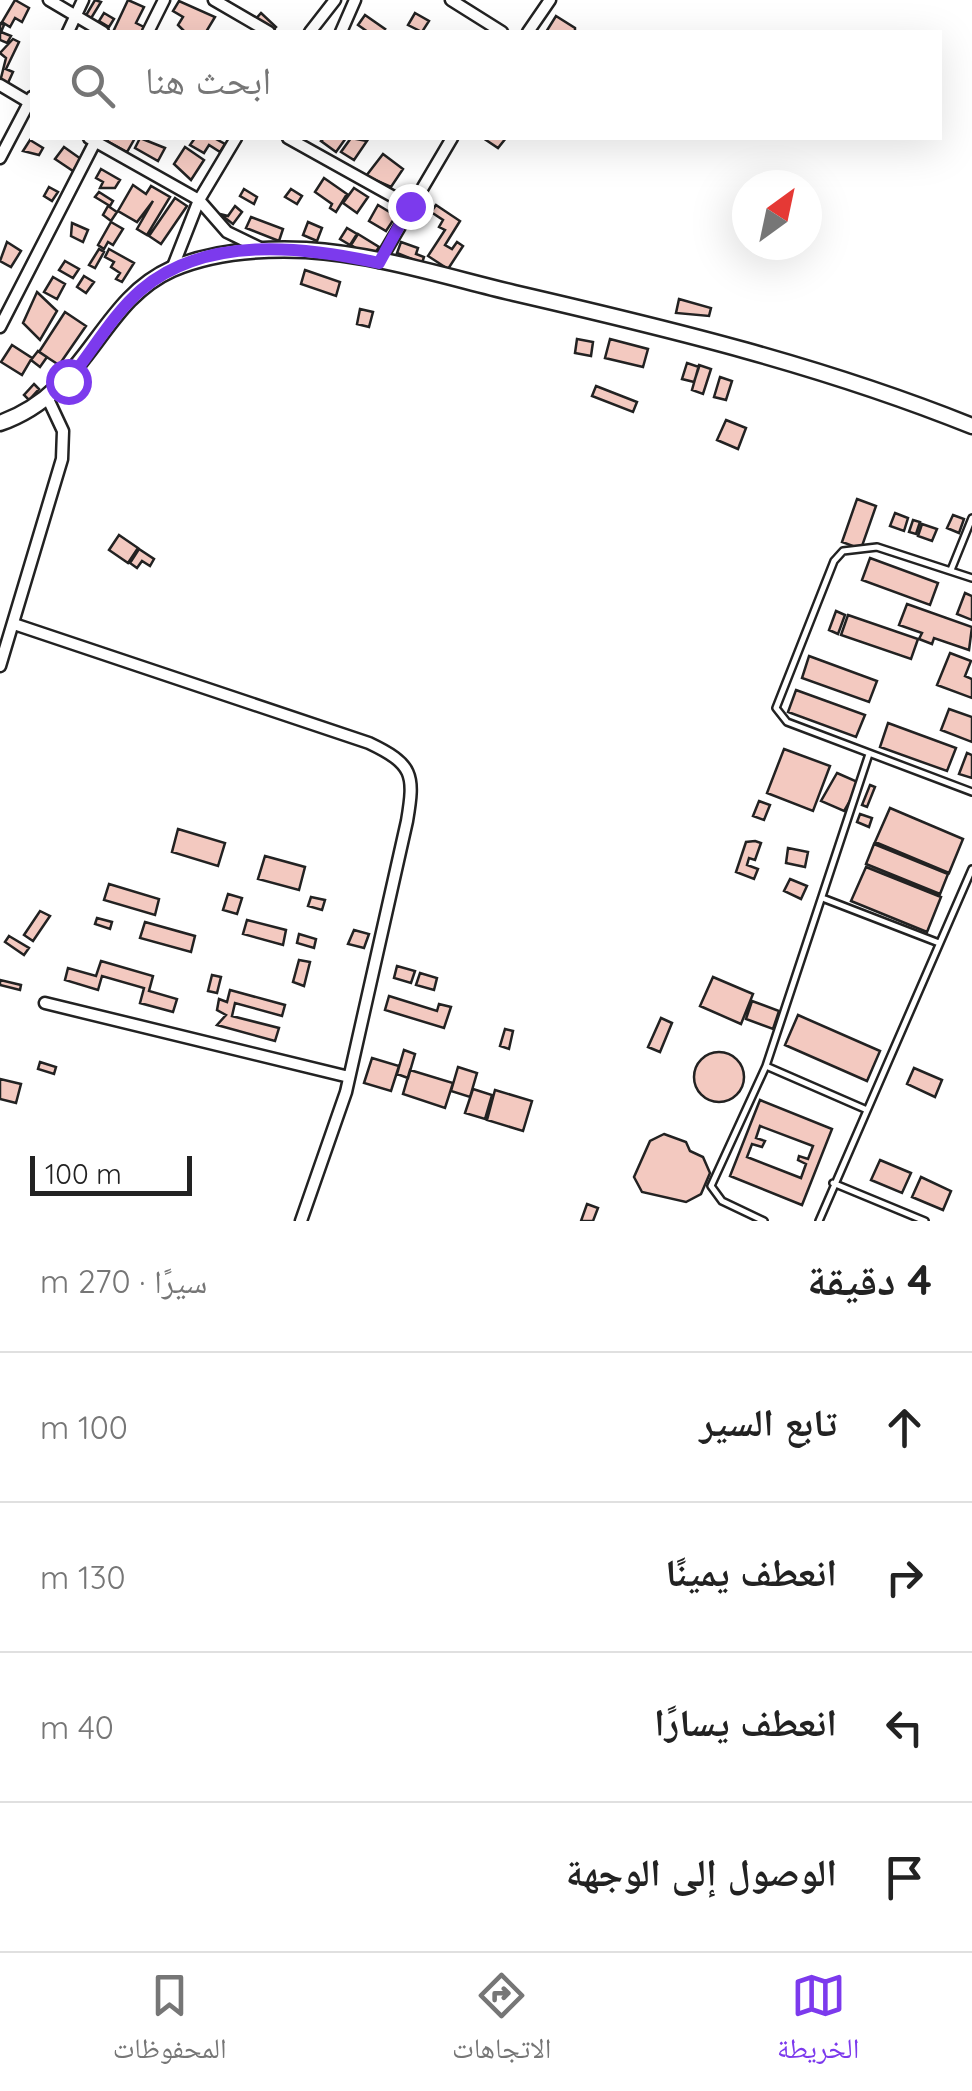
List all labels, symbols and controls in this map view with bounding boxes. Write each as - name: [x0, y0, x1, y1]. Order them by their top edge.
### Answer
- search box: [30, 30, 942, 140]
- text: ابحث هنا: [145, 56, 271, 104]
- icon: search: [65, 58, 120, 113]
- north arrow: [732, 170, 822, 260]
- route end: [388, 184, 434, 230]
- route start: [46, 359, 92, 405]
- scale bar: [30, 1151, 192, 1196]
- text: 100 m: [45, 1156, 122, 1191]
- text: 4 دقيقة: [807, 1253, 932, 1306]
- text: سيرًا · 270 m: [40, 1261, 207, 1301]
- text: تابع السير: [700, 1398, 837, 1446]
- icon: ahead: [877, 1400, 932, 1455]
- text: 100 m: [40, 1407, 128, 1447]
- text: انعطف يمينًا: [665, 1548, 837, 1596]
- icon: right: [877, 1550, 932, 1605]
- text: 130 m: [40, 1557, 126, 1597]
- text: انعطف يسارًا: [654, 1698, 837, 1746]
- icon: left: [877, 1700, 932, 1755]
- text: 40 m: [40, 1707, 114, 1747]
- text: الوصول إلى الوجهة: [566, 1848, 837, 1896]
- icon: arrive: [877, 1850, 932, 1905]
- tab: المحفوظات: [113, 1968, 227, 2076]
- tab: الاتجاهات: [452, 1968, 551, 2076]
- tab: الخريطة: [777, 1968, 859, 2076]

